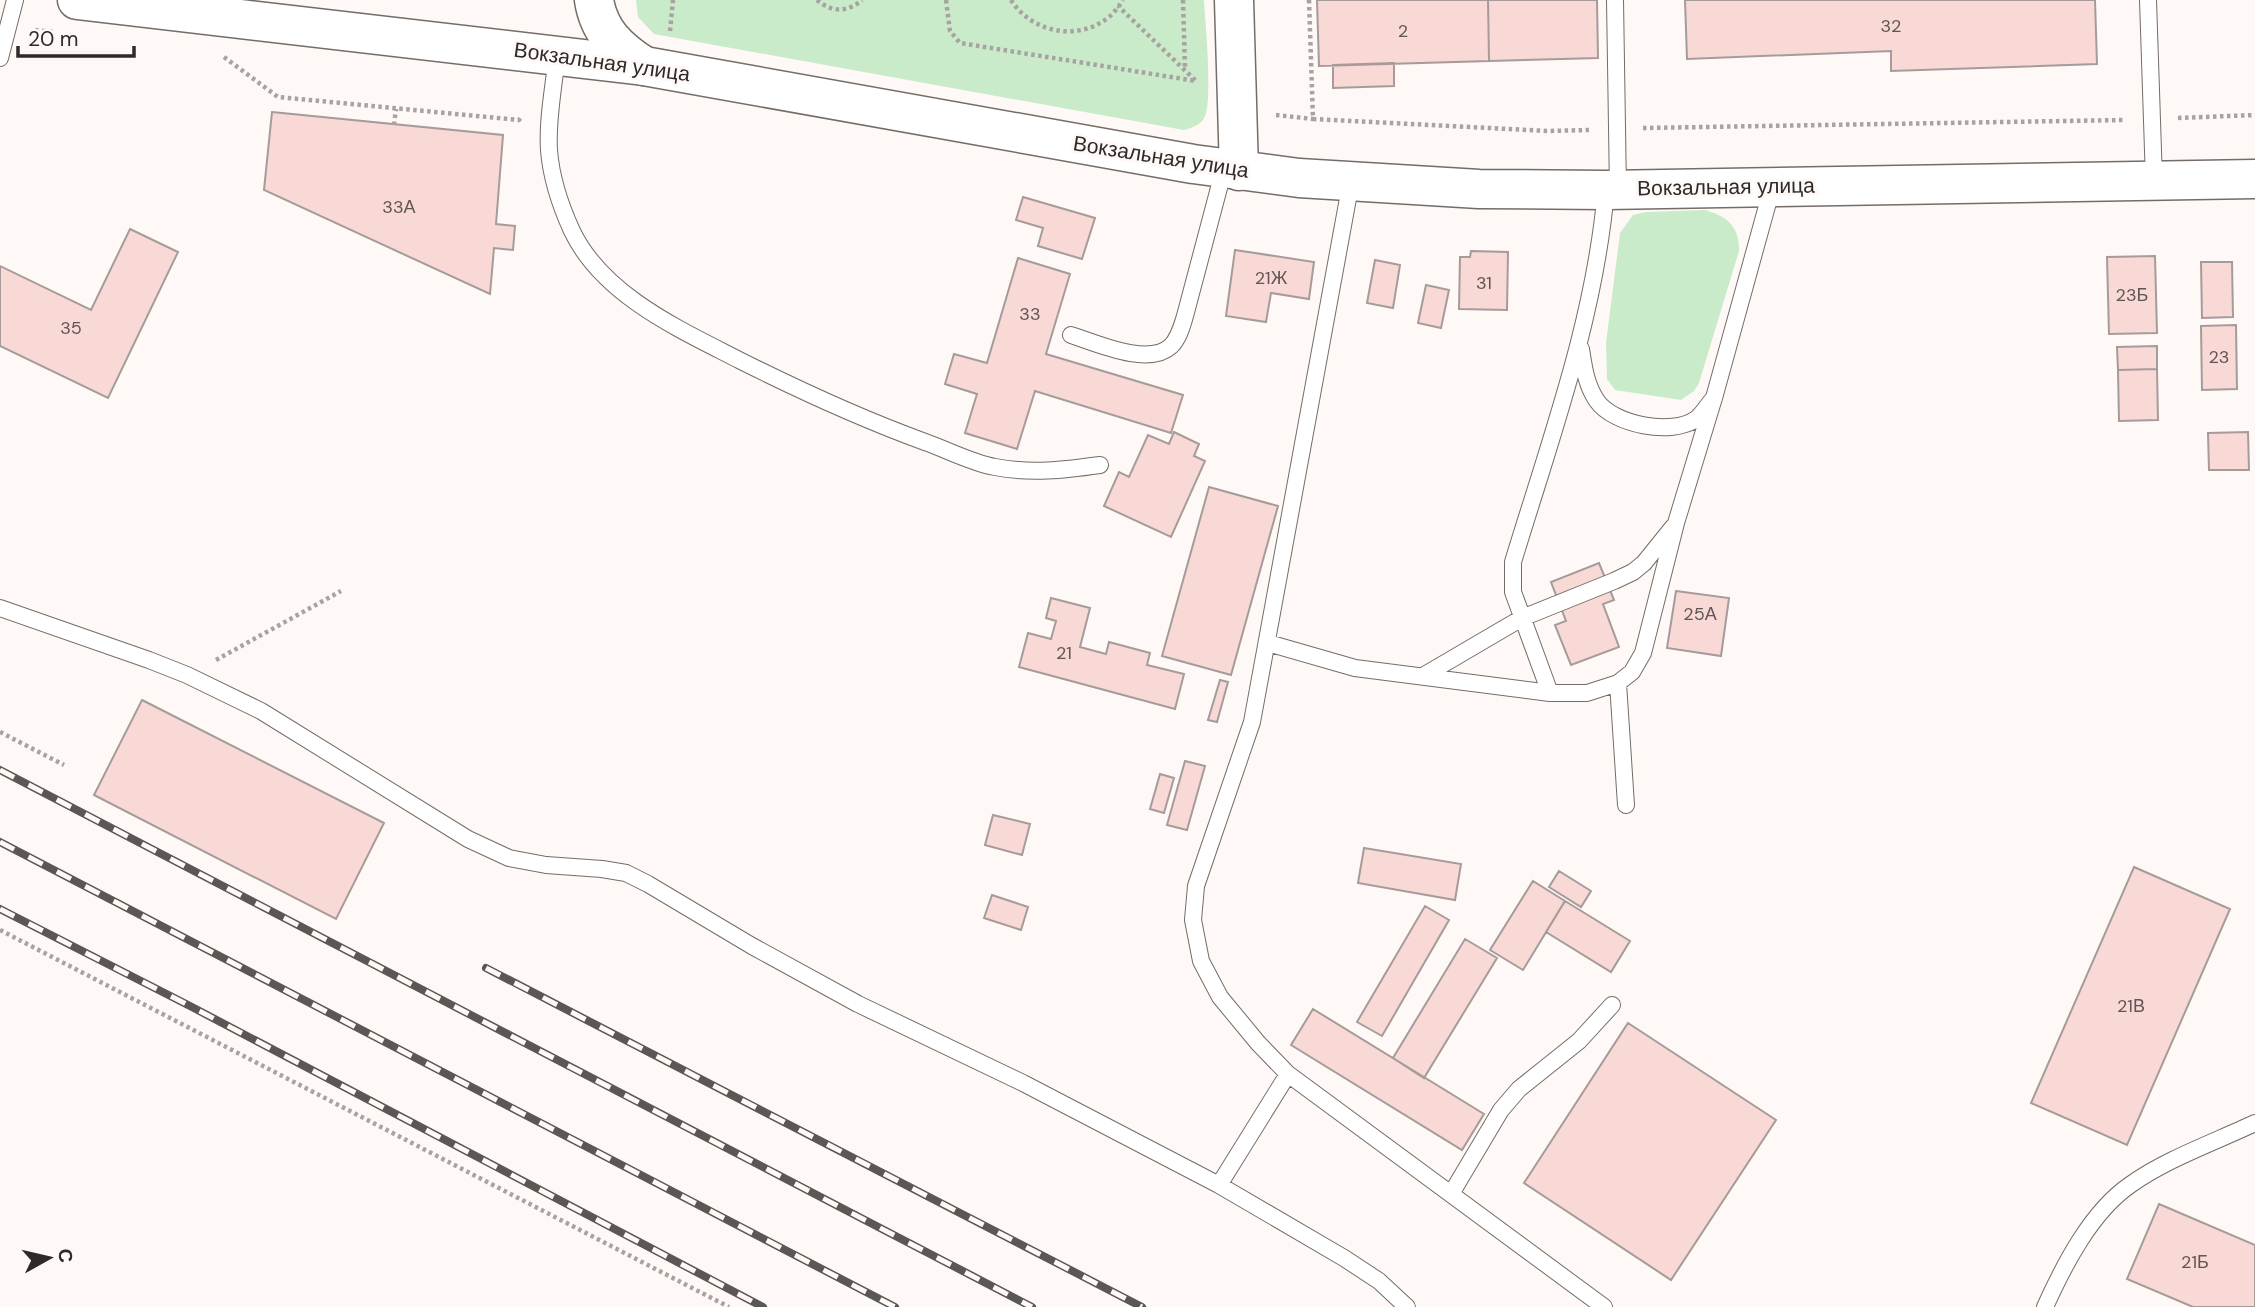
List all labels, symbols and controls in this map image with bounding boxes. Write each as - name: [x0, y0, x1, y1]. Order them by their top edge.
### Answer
- scale bar: [18, 14, 133, 58]
- house number: 32: [1880, 14, 1902, 38]
- house number: 2: [1398, 19, 1408, 43]
- text: 20 m: [28, 25, 79, 53]
- street label: Вокзальная улица: [512, 36, 692, 88]
- street label: Вокзальная улица: [1071, 129, 1251, 185]
- street label: Вокзальная улица: [1637, 171, 1815, 203]
- house number: 33А: [382, 195, 416, 219]
- house number: 21Ж: [1255, 266, 1288, 290]
- house number: 31: [1476, 271, 1492, 295]
- house number: 23Б: [2116, 283, 2148, 307]
- house number: 33: [1019, 302, 1041, 326]
- house number: 35: [60, 316, 82, 340]
- house number: 23: [2208, 345, 2230, 369]
- house number: 25А: [1683, 602, 1717, 626]
- house number: 21: [1056, 641, 1072, 665]
- house number: 21В: [2117, 994, 2145, 1018]
- north arrow: [14, 1223, 84, 1293]
- text: С: [52, 1247, 79, 1265]
- house number: 21Б: [2181, 1250, 2209, 1274]

